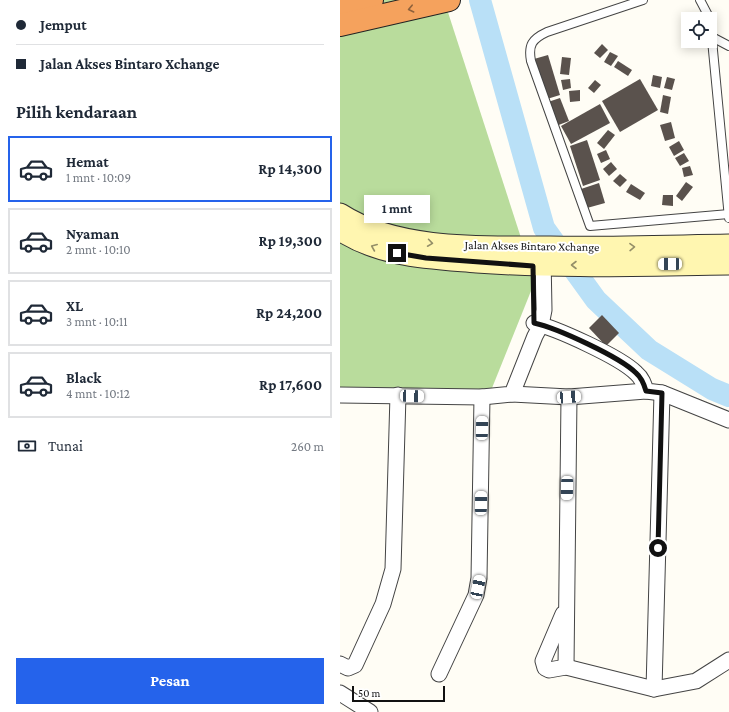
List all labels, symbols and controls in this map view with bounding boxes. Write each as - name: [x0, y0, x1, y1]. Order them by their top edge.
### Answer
- one-way arrow: [408, 4, 415, 12]
- map controls: [681, 12, 717, 48]
- button: locate: [681, 12, 717, 48]
- text: Jemput: [40, 17, 87, 33]
- text: Jalan Akses Bintaro Xchange: [40, 56, 219, 72]
- text: Pilih kendaraan: [16, 102, 137, 122]
- icon: car: [18, 151, 54, 187]
- text: Hemat: [66, 154, 109, 170]
- text: Rp 14,300: [258, 161, 322, 177]
- text: 1 mnt · 10:09: [66, 170, 131, 185]
- callout: 1 mnt: [364, 195, 430, 223]
- text: 1 mnt: [382, 201, 412, 216]
- icon: car: [18, 223, 54, 259]
- text: Nyaman: [66, 226, 119, 242]
- text: Rp 19,300: [259, 233, 322, 249]
- one-way arrow: [426, 238, 433, 247]
- street label: Jalan Akses Bintaro Xchange: [463, 238, 600, 254]
- text: 2 mnt · 10:10: [66, 242, 131, 257]
- one-way arrow: [629, 243, 635, 251]
- one-way arrow: [370, 244, 378, 252]
- route end: [388, 244, 406, 262]
- car: [658, 258, 682, 270]
- one-way arrow: [571, 261, 577, 269]
- icon: car: [18, 295, 54, 331]
- text: XL: [66, 298, 83, 314]
- text: Rp 24,200: [256, 305, 322, 321]
- text: 3 mnt · 10:11: [66, 314, 128, 329]
- icon: car: [18, 367, 54, 403]
- text: Black: [66, 370, 101, 386]
- text: Rp 17,600: [259, 377, 322, 393]
- text: 4 mnt · 10:12: [66, 386, 130, 401]
- car: [400, 390, 424, 402]
- car: [557, 390, 581, 404]
- car: [476, 416, 488, 440]
- icon: cash: [16, 435, 38, 457]
- text: Tunai: [48, 438, 83, 454]
- text: 260 m: [291, 439, 324, 454]
- car: [561, 476, 573, 500]
- car: [475, 491, 487, 515]
- route start: [649, 539, 667, 557]
- car: [470, 574, 486, 600]
- button: Pesan: [16, 658, 324, 704]
- scale bar: [352, 684, 445, 703]
- text: 50 m: [358, 687, 380, 699]

